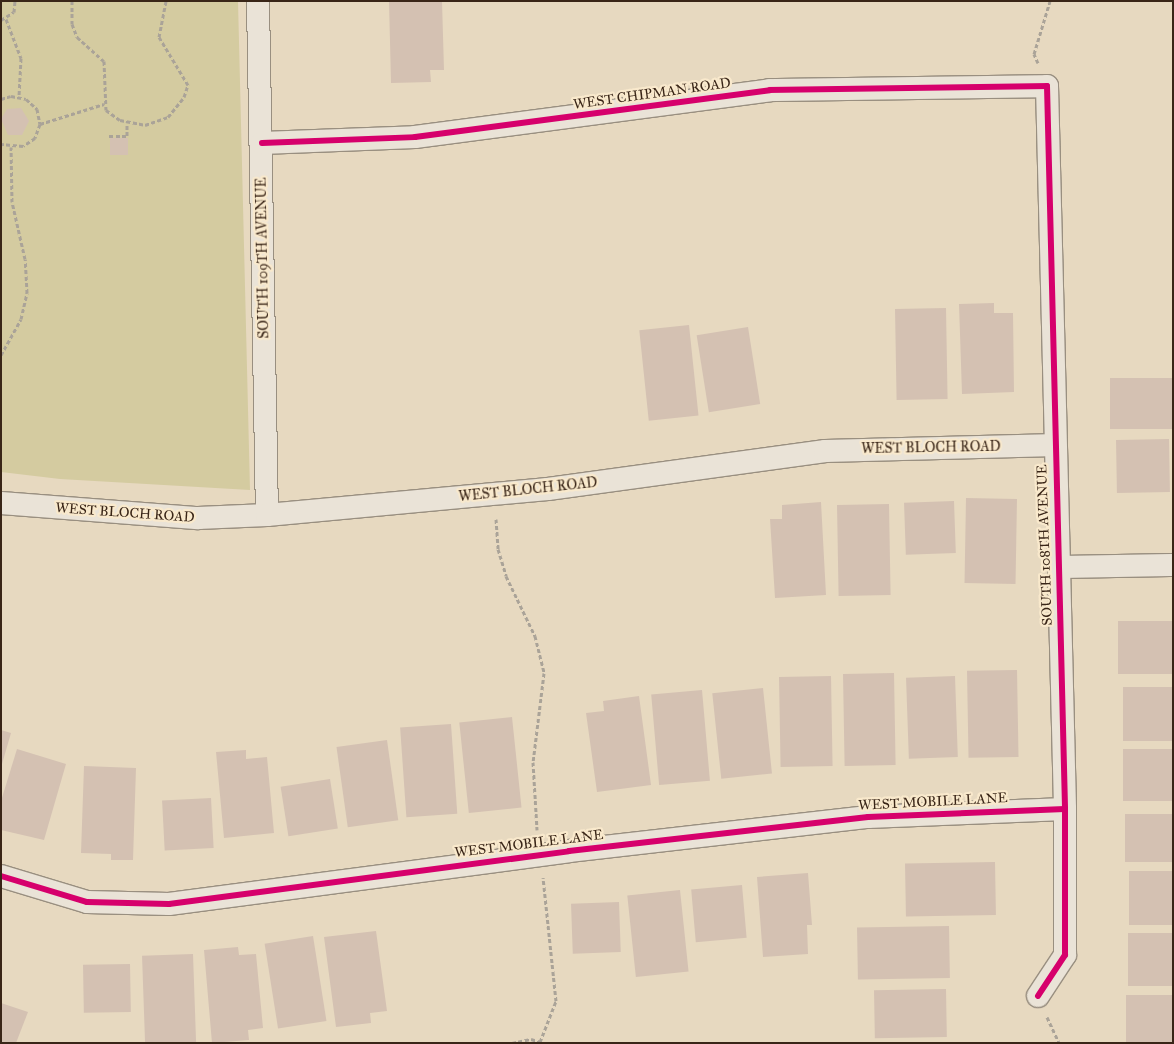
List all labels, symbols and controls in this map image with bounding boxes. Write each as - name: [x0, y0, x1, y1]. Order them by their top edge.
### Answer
- street label: WEST CHIPMAN ROAD: [572, 75, 732, 113]
- street label: SOUTH 109TH AVENUE: [253, 177, 273, 339]
- street label: WEST BLOCH ROAD: [861, 438, 1001, 458]
- street label: SOUTH 108TH AVENUE: [1034, 464, 1056, 626]
- street label: WEST BLOCH ROAD: [458, 474, 598, 506]
- street label: WEST BLOCH ROAD: [55, 500, 195, 526]
- street label: WEST MOBILE LANE: [858, 790, 1008, 814]
- street label: WEST MOBILE LANE: [454, 827, 604, 861]

